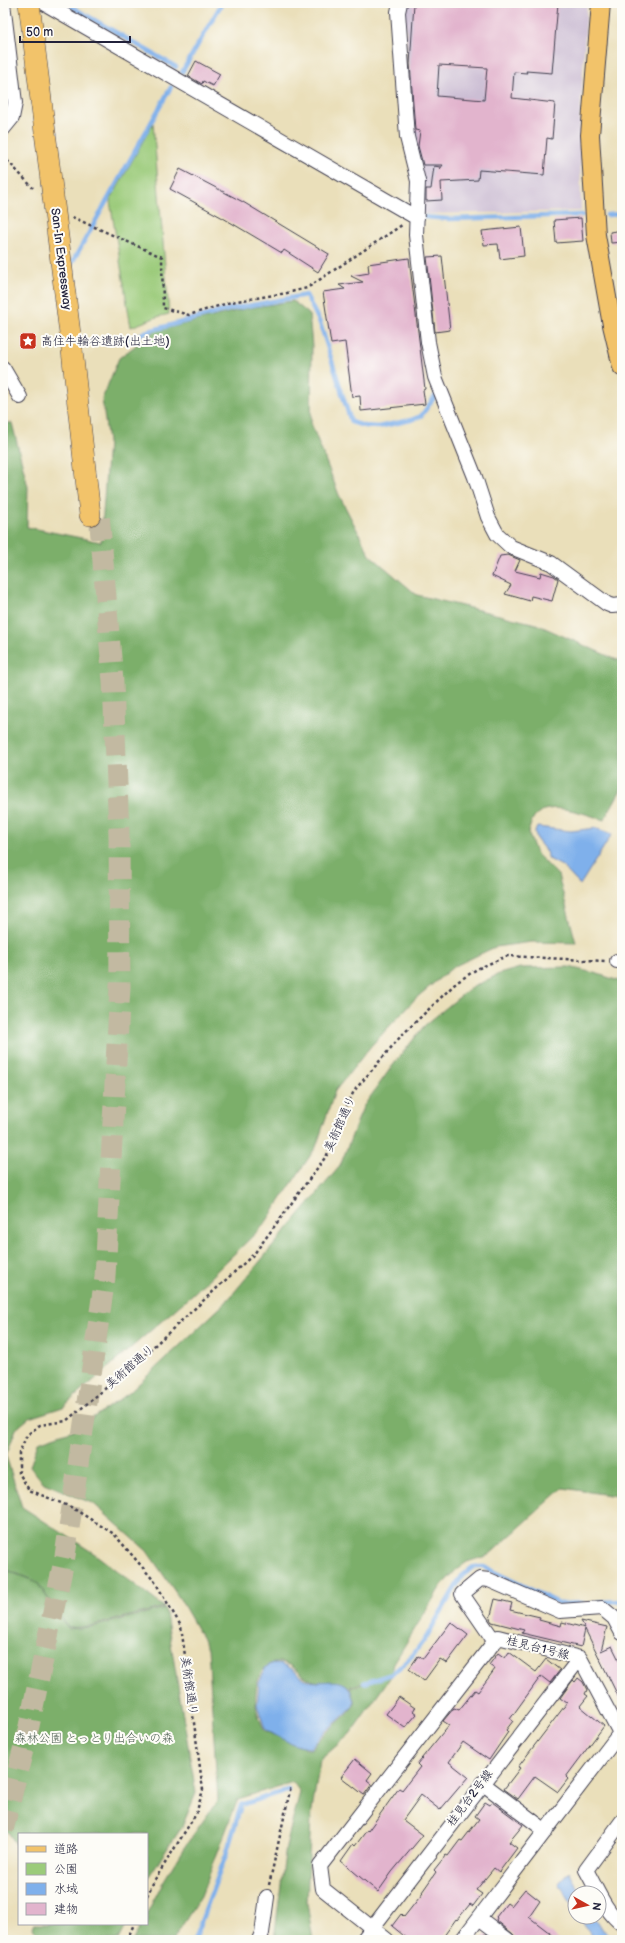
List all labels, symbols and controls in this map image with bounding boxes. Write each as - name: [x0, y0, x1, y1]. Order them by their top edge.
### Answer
- scale bar: [20, 18, 130, 44]
- text: 50 m: [26, 25, 53, 40]
- street label: San-In Expressway: [47, 207, 75, 311]
- place icon: 高住牛輪谷遺跡(出土地): [18, 331, 38, 351]
- place label: 高住牛輪谷遺跡(出土地): [41, 334, 170, 349]
- street label: 美術館通り: [321, 1094, 359, 1154]
- street label: 美術館通り: [102, 1342, 158, 1392]
- street label: 桂見台1号線: [505, 1633, 571, 1663]
- street label: 美術館通り: [177, 1655, 201, 1717]
- park label: 森林公園 とっとり出合いの森: [14, 1731, 174, 1746]
- street label: 桂見台2号線: [444, 1767, 496, 1829]
- legend: [18, 1833, 148, 1925]
- text: 道路: [54, 1842, 78, 1857]
- text: 公園: [54, 1862, 78, 1877]
- text: 水域: [54, 1882, 78, 1897]
- north arrow: [567, 1885, 607, 1925]
- text: N: [589, 1901, 603, 1911]
- text: 建物: [54, 1902, 78, 1917]

